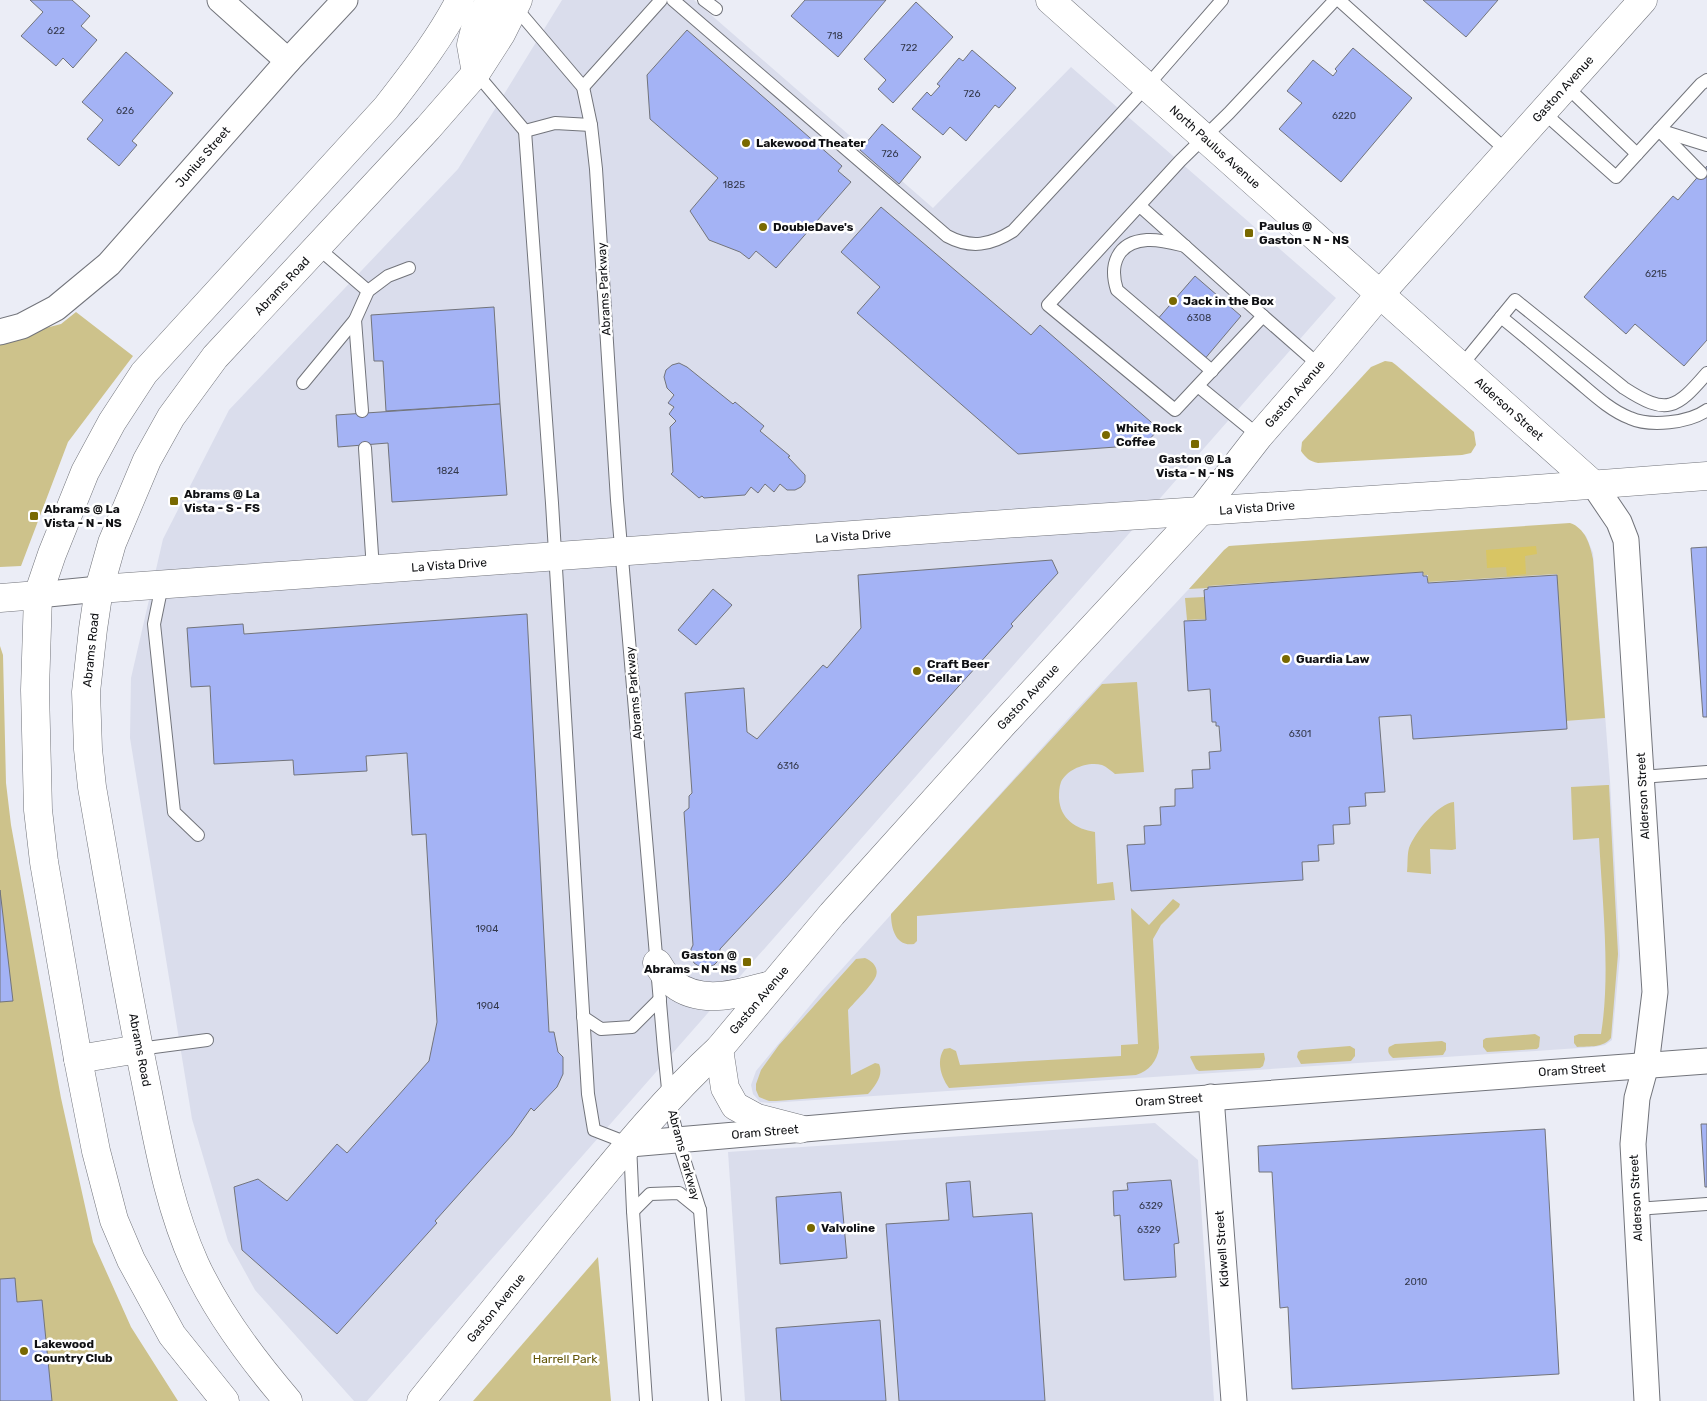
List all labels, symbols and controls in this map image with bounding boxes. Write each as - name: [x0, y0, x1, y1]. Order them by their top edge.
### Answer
- house number: 622: [47, 25, 65, 37]
- house number: 718: [827, 30, 843, 42]
- house number: 722: [901, 42, 918, 54]
- street label: Gaston Avenue: [1530, 53, 1597, 125]
- house number: 726: [963, 88, 981, 100]
- street label: North Paulus Avenue: [1167, 103, 1263, 192]
- house number: 626: [116, 105, 134, 117]
- house number: 6220: [1332, 110, 1356, 122]
- street label: Junius Street: [173, 124, 233, 190]
- place label: Lakewood Theater: [756, 136, 866, 150]
- marker: Lakewood Theater: [740, 137, 752, 149]
- house number: 726: [881, 148, 899, 160]
- house number: 1825: [723, 179, 745, 191]
- place label: Paulus @ Gaston - N - NS: [1259, 219, 1349, 247]
- place label: DoubleDave's: [773, 220, 854, 234]
- marker: DoubleDave's: [757, 221, 769, 233]
- marker: Paulus @ Gaston - N - NS: [1243, 227, 1255, 239]
- street label: Abrams Parkway: [595, 242, 613, 336]
- street label: Abrams Road: [251, 254, 313, 318]
- house number: 6215: [1645, 268, 1667, 280]
- place label: Jack in the Box: [1183, 294, 1274, 308]
- marker: Jack in the Box: [1167, 295, 1179, 307]
- house number: 6308: [1187, 312, 1211, 324]
- street label: Gaston Avenue: [1262, 357, 1328, 430]
- street label: Alderson Street: [1472, 375, 1546, 444]
- place label: White Rock Coffee: [1116, 421, 1182, 449]
- marker: White Rock Coffee: [1100, 429, 1112, 441]
- marker: Gaston @ La Vista - N - NS: [1189, 438, 1201, 450]
- place label: Gaston @ La Vista - N - NS: [1156, 452, 1234, 480]
- house number: 1824: [437, 465, 459, 477]
- place label: Abrams @ La Vista - S - FS: [184, 487, 260, 515]
- marker: Abrams @ La Vista - S - FS: [168, 495, 180, 507]
- street label: La Vista Drive: [1219, 498, 1296, 518]
- place label: Abrams @ La Vista - N - NS: [44, 502, 122, 530]
- marker: Abrams @ La Vista - N - NS: [28, 510, 40, 522]
- street label: La Vista Drive: [815, 526, 892, 546]
- street label: La Vista Drive: [411, 555, 488, 575]
- street label: Abrams Road: [80, 612, 102, 688]
- street label: Abrams Parkway: [623, 645, 645, 740]
- place label: Guardia Law: [1296, 652, 1370, 666]
- marker: Guardia Law: [1280, 653, 1292, 665]
- place label: Craft Beer Cellar: [927, 657, 990, 685]
- street label: Gaston Avenue: [994, 661, 1062, 733]
- marker: Craft Beer Cellar: [911, 665, 923, 677]
- house number: 6301: [1289, 728, 1311, 740]
- street label: Alderson Street: [1634, 752, 1652, 840]
- house number: 6316: [777, 760, 799, 772]
- house number: 1904: [476, 923, 498, 935]
- place label: Gaston @ Abrams - N - NS: [644, 948, 737, 976]
- marker: Gaston @ Abrams - N - NS: [741, 956, 753, 968]
- street label: Gaston Avenue: [727, 963, 792, 1037]
- house number: 1904: [477, 1000, 499, 1012]
- street label: Abrams Road: [126, 1012, 154, 1088]
- street label: Oram Street: [1538, 1061, 1606, 1079]
- street label: Oram Street: [1135, 1091, 1203, 1109]
- street label: Abrams Parkway: [665, 1108, 703, 1202]
- street label: Oram Street: [731, 1122, 800, 1142]
- street label: Alderson Street: [1627, 1154, 1645, 1242]
- house number: 6329: [1139, 1200, 1163, 1212]
- street label: Kidwell Street: [1212, 1210, 1232, 1288]
- place label: Valvoline: [821, 1221, 875, 1235]
- marker: Valvoline: [805, 1222, 817, 1234]
- house number: 6329: [1137, 1224, 1161, 1236]
- street label: Gaston Avenue: [464, 1271, 528, 1345]
- house number: 2010: [1405, 1276, 1427, 1288]
- place label: Lakewood Country Club: [34, 1337, 113, 1365]
- marker: Lakewood Country Club: [18, 1345, 30, 1357]
- park label: Harrell Park: [533, 1352, 598, 1366]

